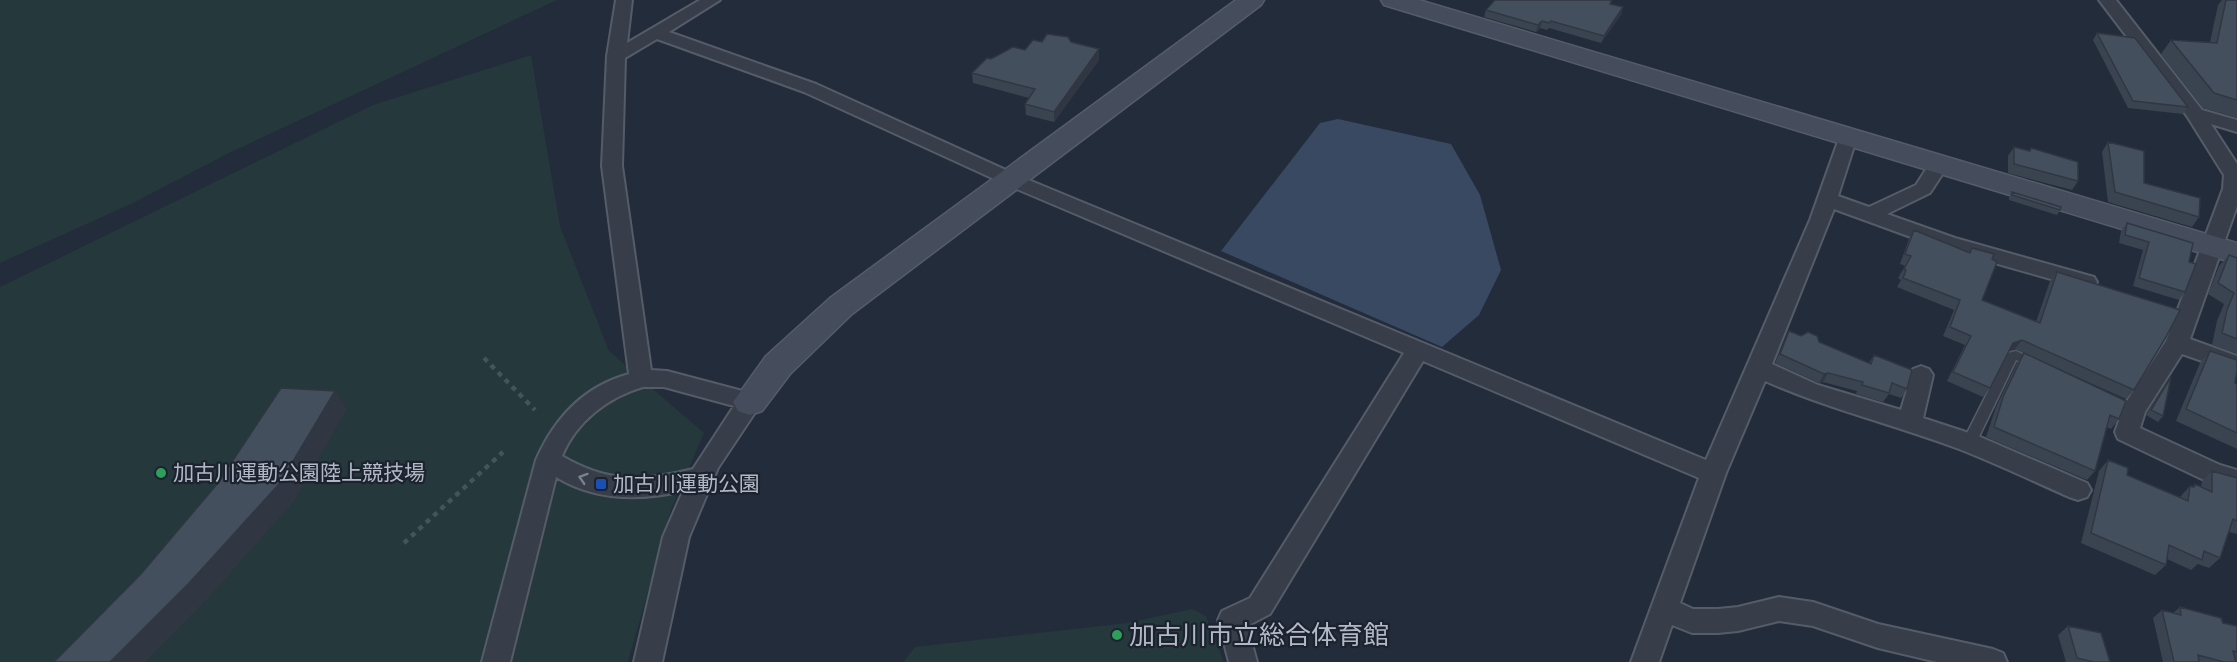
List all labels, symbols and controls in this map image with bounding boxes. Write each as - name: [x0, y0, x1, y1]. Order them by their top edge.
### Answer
- place label: 加古川運動公園陸上競技場: [173, 459, 425, 485]
- marker: 加古川運動公園陸上競技場: [154, 466, 168, 480]
- place label: 加古川運動公園: [613, 470, 760, 496]
- one-way arrow: [578, 473, 589, 485]
- marker: 加古川運動公園: [594, 477, 608, 491]
- place label: 加古川市立総合体育館: [1129, 618, 1389, 651]
- marker: 加古川市立総合体育館: [1110, 628, 1124, 642]

